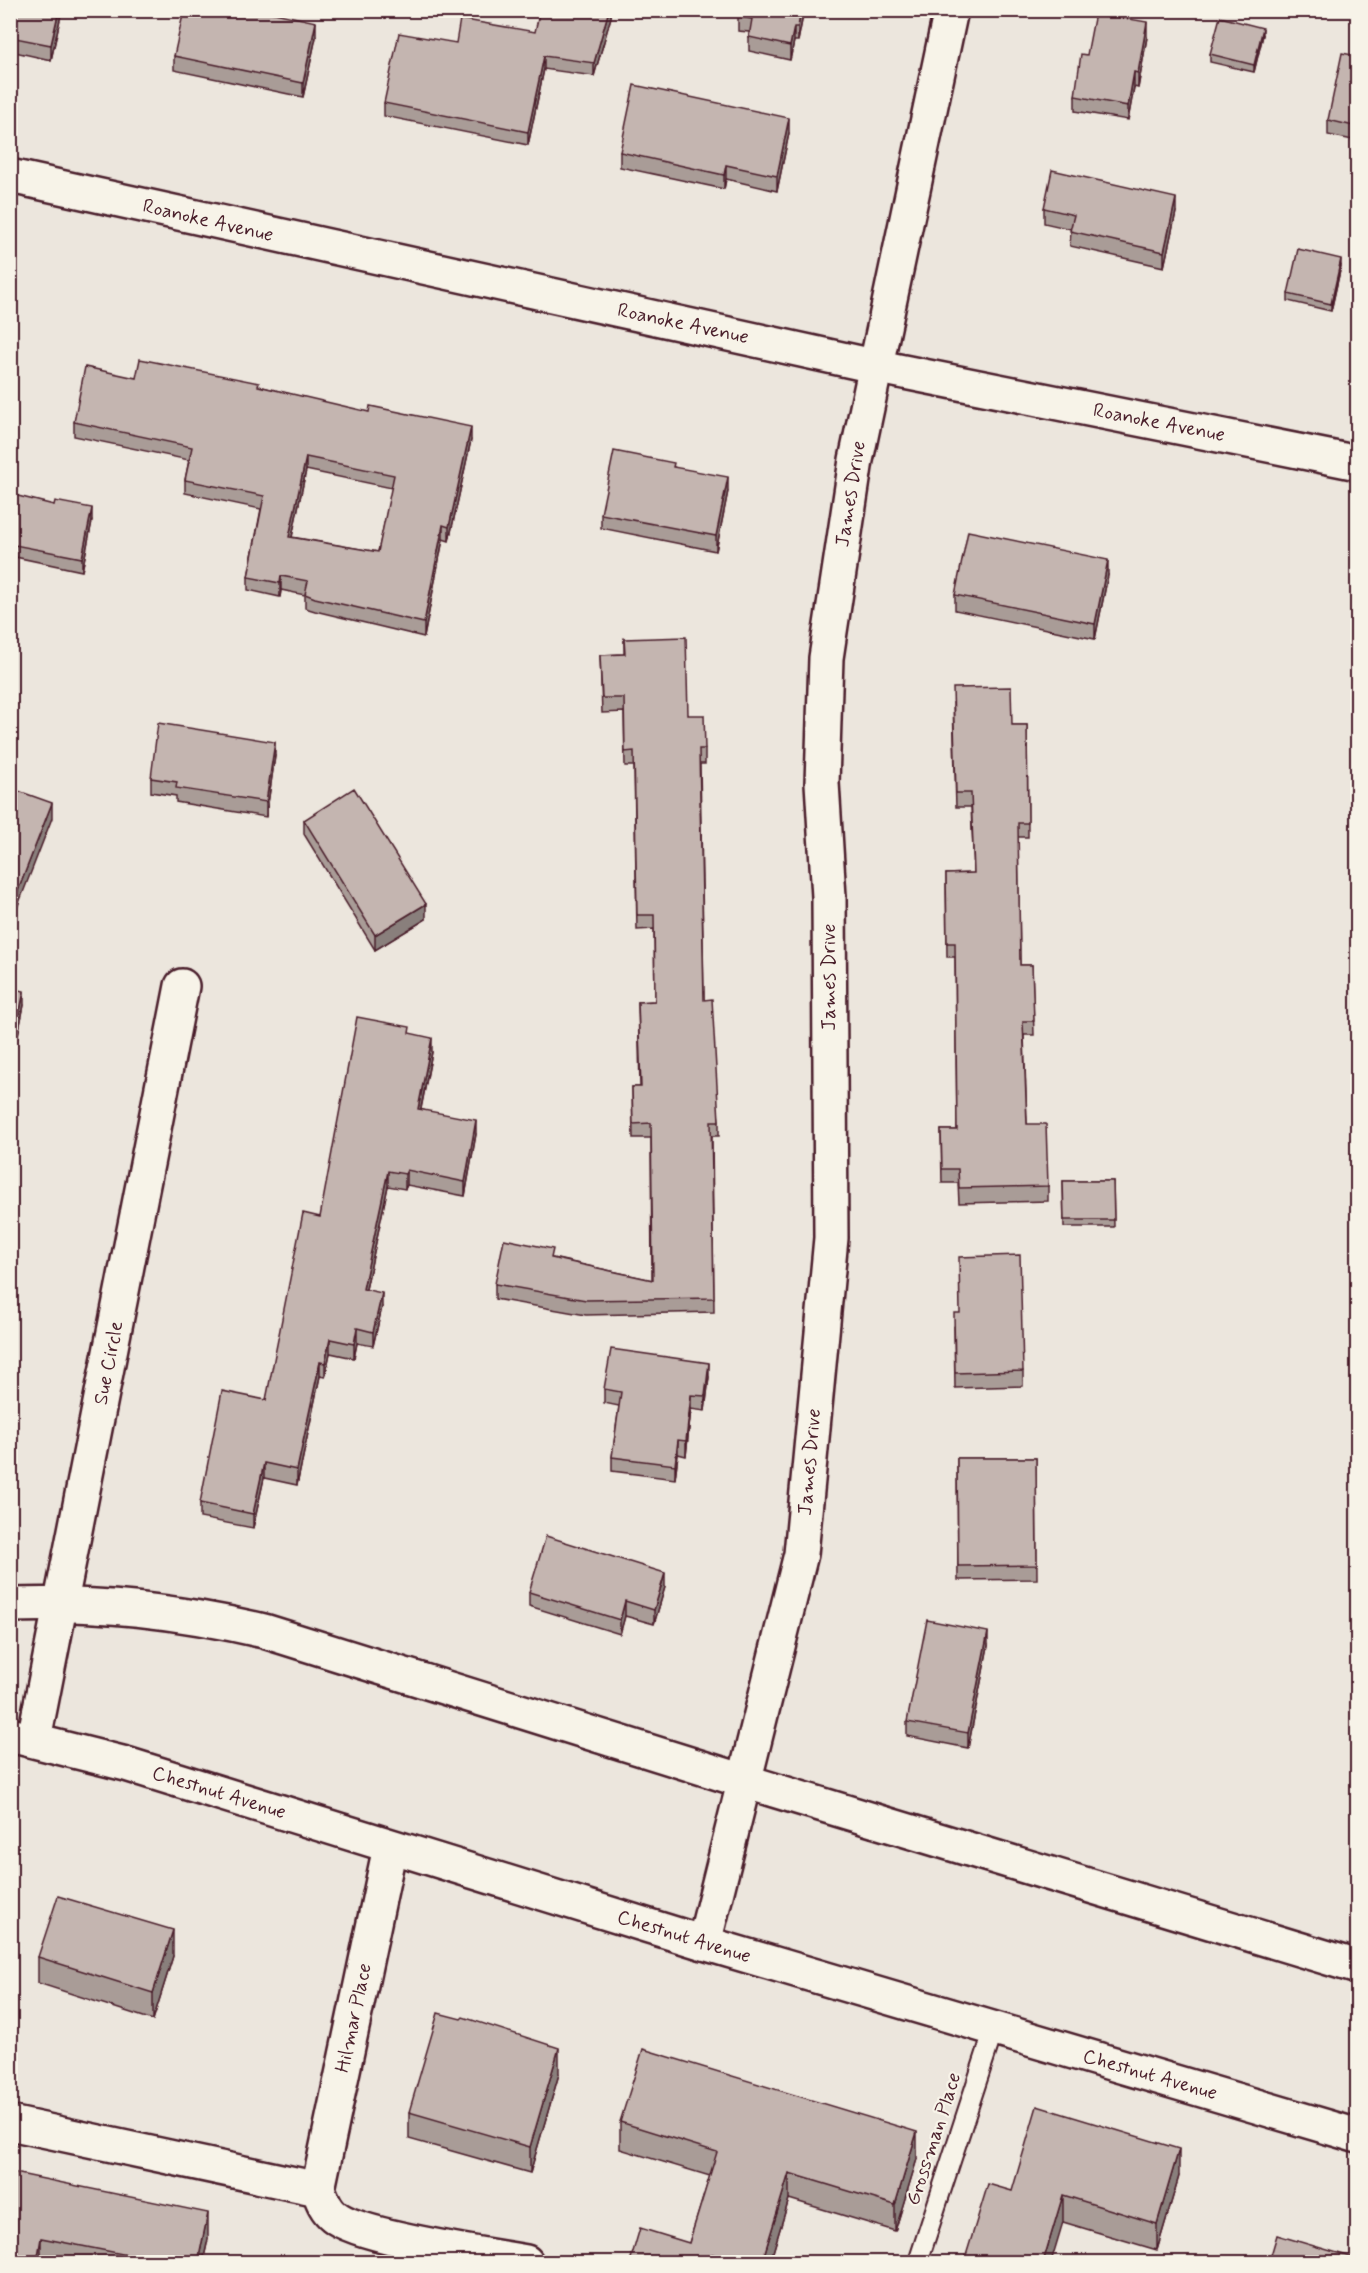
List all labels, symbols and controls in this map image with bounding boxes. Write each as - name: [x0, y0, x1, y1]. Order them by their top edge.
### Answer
- street label: Roanoke Avenue: [140, 193, 276, 249]
- street label: Roanoke Avenue: [615, 297, 751, 351]
- street label: Roanoke Avenue: [1091, 397, 1227, 449]
- street label: James Drive: [829, 439, 873, 549]
- street label: James Drive: [816, 923, 843, 1031]
- street label: Sue Circle: [88, 1319, 130, 1407]
- street label: James Drive: [792, 1407, 828, 1517]
- street label: Chestnut Avenue: [149, 1760, 289, 1826]
- street label: Chestnut Avenue: [614, 1904, 754, 1970]
- street label: Hilmar Place: [329, 1961, 379, 2075]
- street label: Chestnut Avenue: [1080, 2043, 1220, 2107]
- street label: Grossman Place: [900, 2069, 968, 2209]

